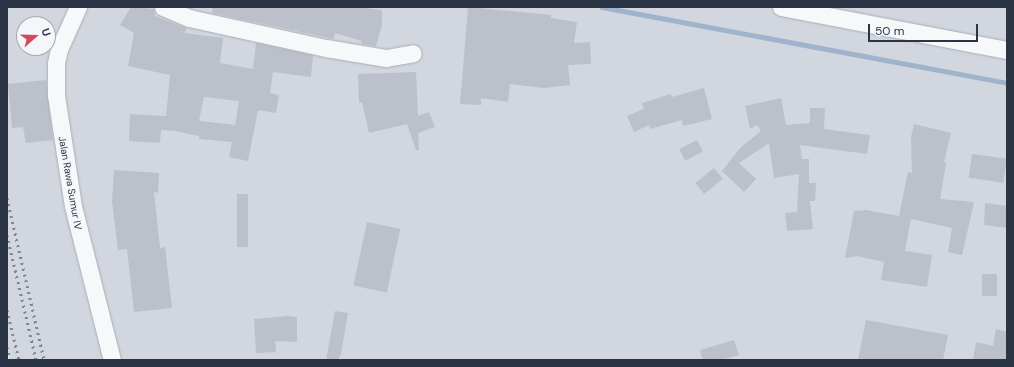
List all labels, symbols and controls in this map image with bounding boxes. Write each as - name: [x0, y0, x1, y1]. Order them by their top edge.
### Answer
- north arrow: [16, 16, 56, 56]
- scale bar: [870, 16, 980, 42]
- text: 50 m: [875, 23, 904, 39]
- text: U: [38, 26, 54, 38]
- street label: Jalan Rawa Sumur IV: [56, 135, 84, 231]

